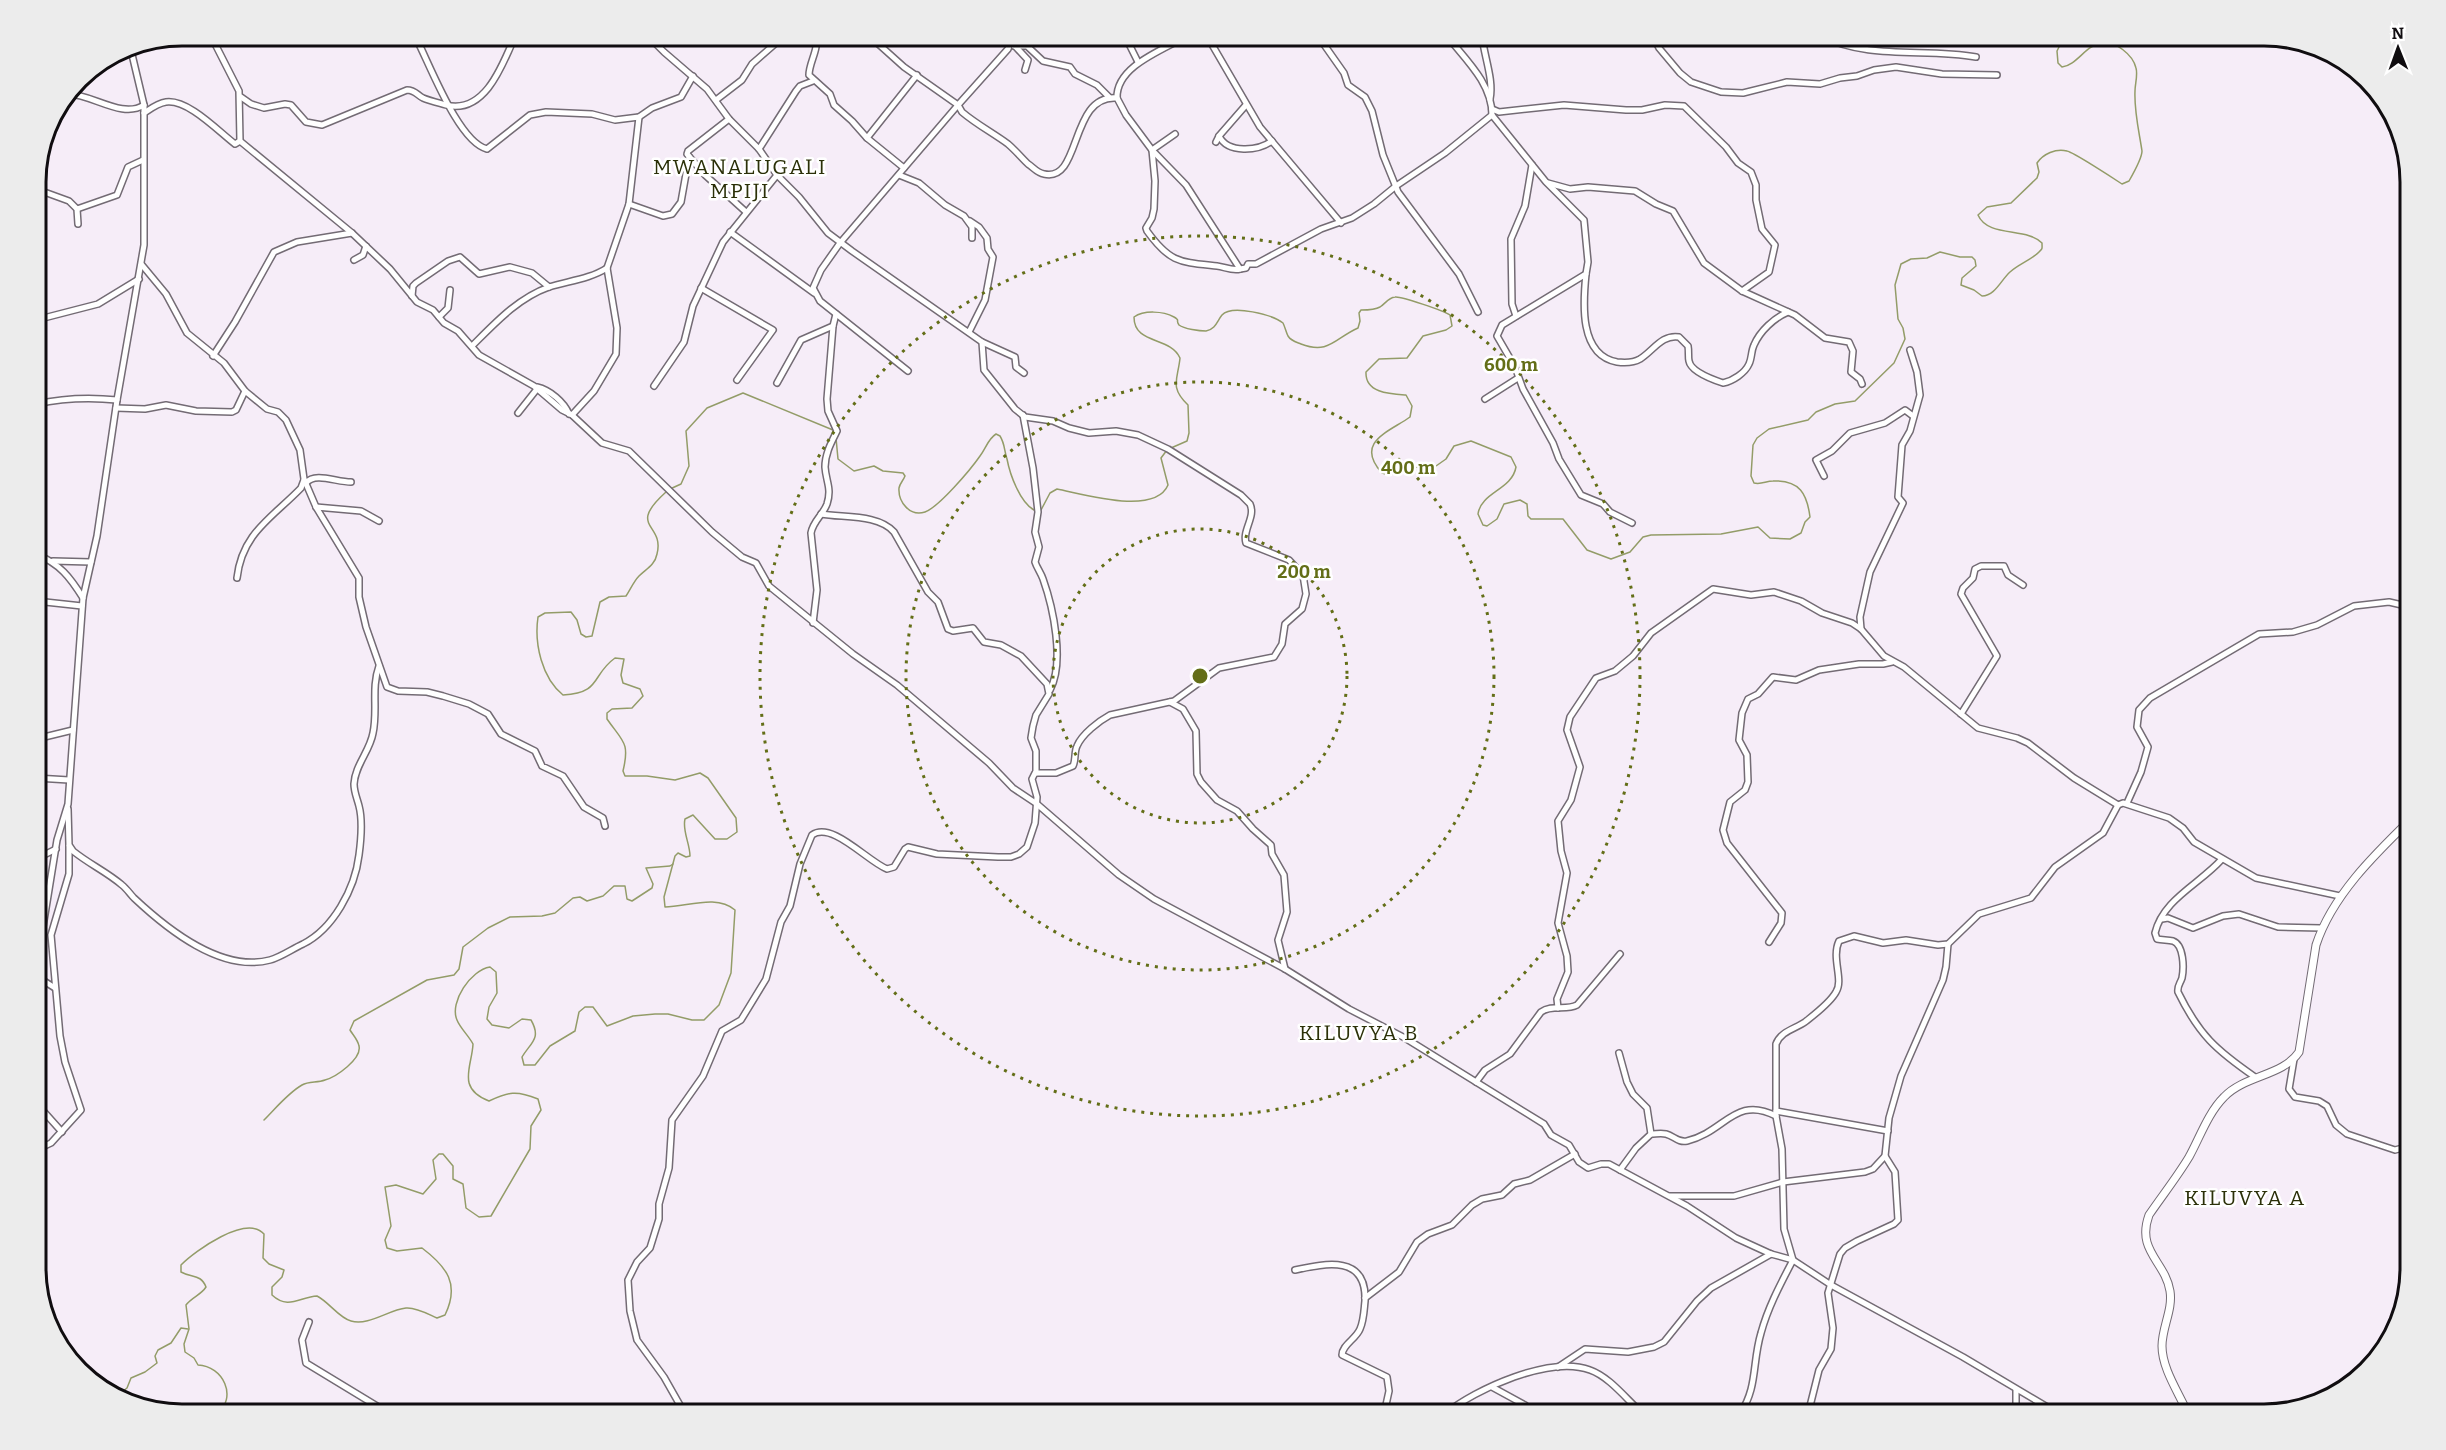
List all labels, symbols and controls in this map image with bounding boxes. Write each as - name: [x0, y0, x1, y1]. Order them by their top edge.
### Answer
- north arrow: [2368, 18, 2428, 78]
- text: N: [2391, 24, 2404, 43]
- district label: MWANALUGALI MPIJI: [653, 154, 827, 204]
- text: 600 m: [1484, 354, 1538, 376]
- text: 400 m: [1381, 457, 1435, 479]
- text: 200 m: [1277, 561, 1331, 583]
- centre of rings: [1190, 666, 1210, 686]
- district label: KILUVYA B: [1299, 1020, 1419, 1046]
- district label: KILUVYA A: [2184, 1185, 2306, 1211]

